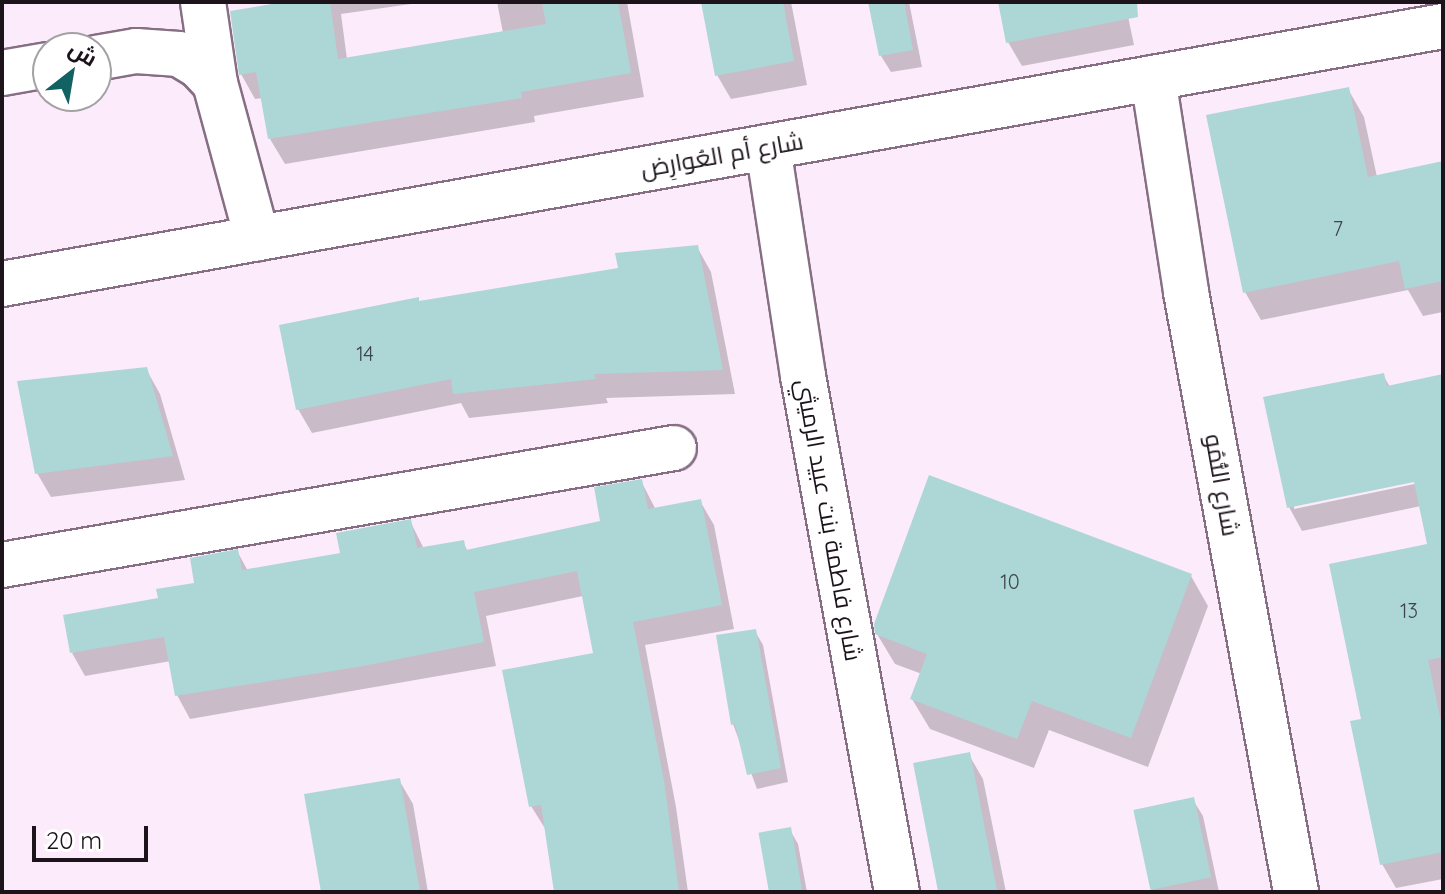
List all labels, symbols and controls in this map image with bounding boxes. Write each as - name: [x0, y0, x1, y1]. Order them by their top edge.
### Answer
- north arrow: [32, 32, 112, 112]
- text: ش: [64, 34, 103, 72]
- street label: شارع أم العُوارِض: [638, 127, 806, 183]
- house number: 7: [1333, 216, 1343, 240]
- house number: 14: [356, 341, 374, 365]
- street label: شارع فاطمة بنت عبيد الرميثي: [790, 377, 868, 663]
- street label: شارع النُّمُو: [1199, 432, 1245, 538]
- house number: 10: [1000, 569, 1020, 593]
- house number: 13: [1400, 598, 1418, 622]
- scale bar: [36, 810, 152, 860]
- text: 20 m: [46, 825, 102, 855]

